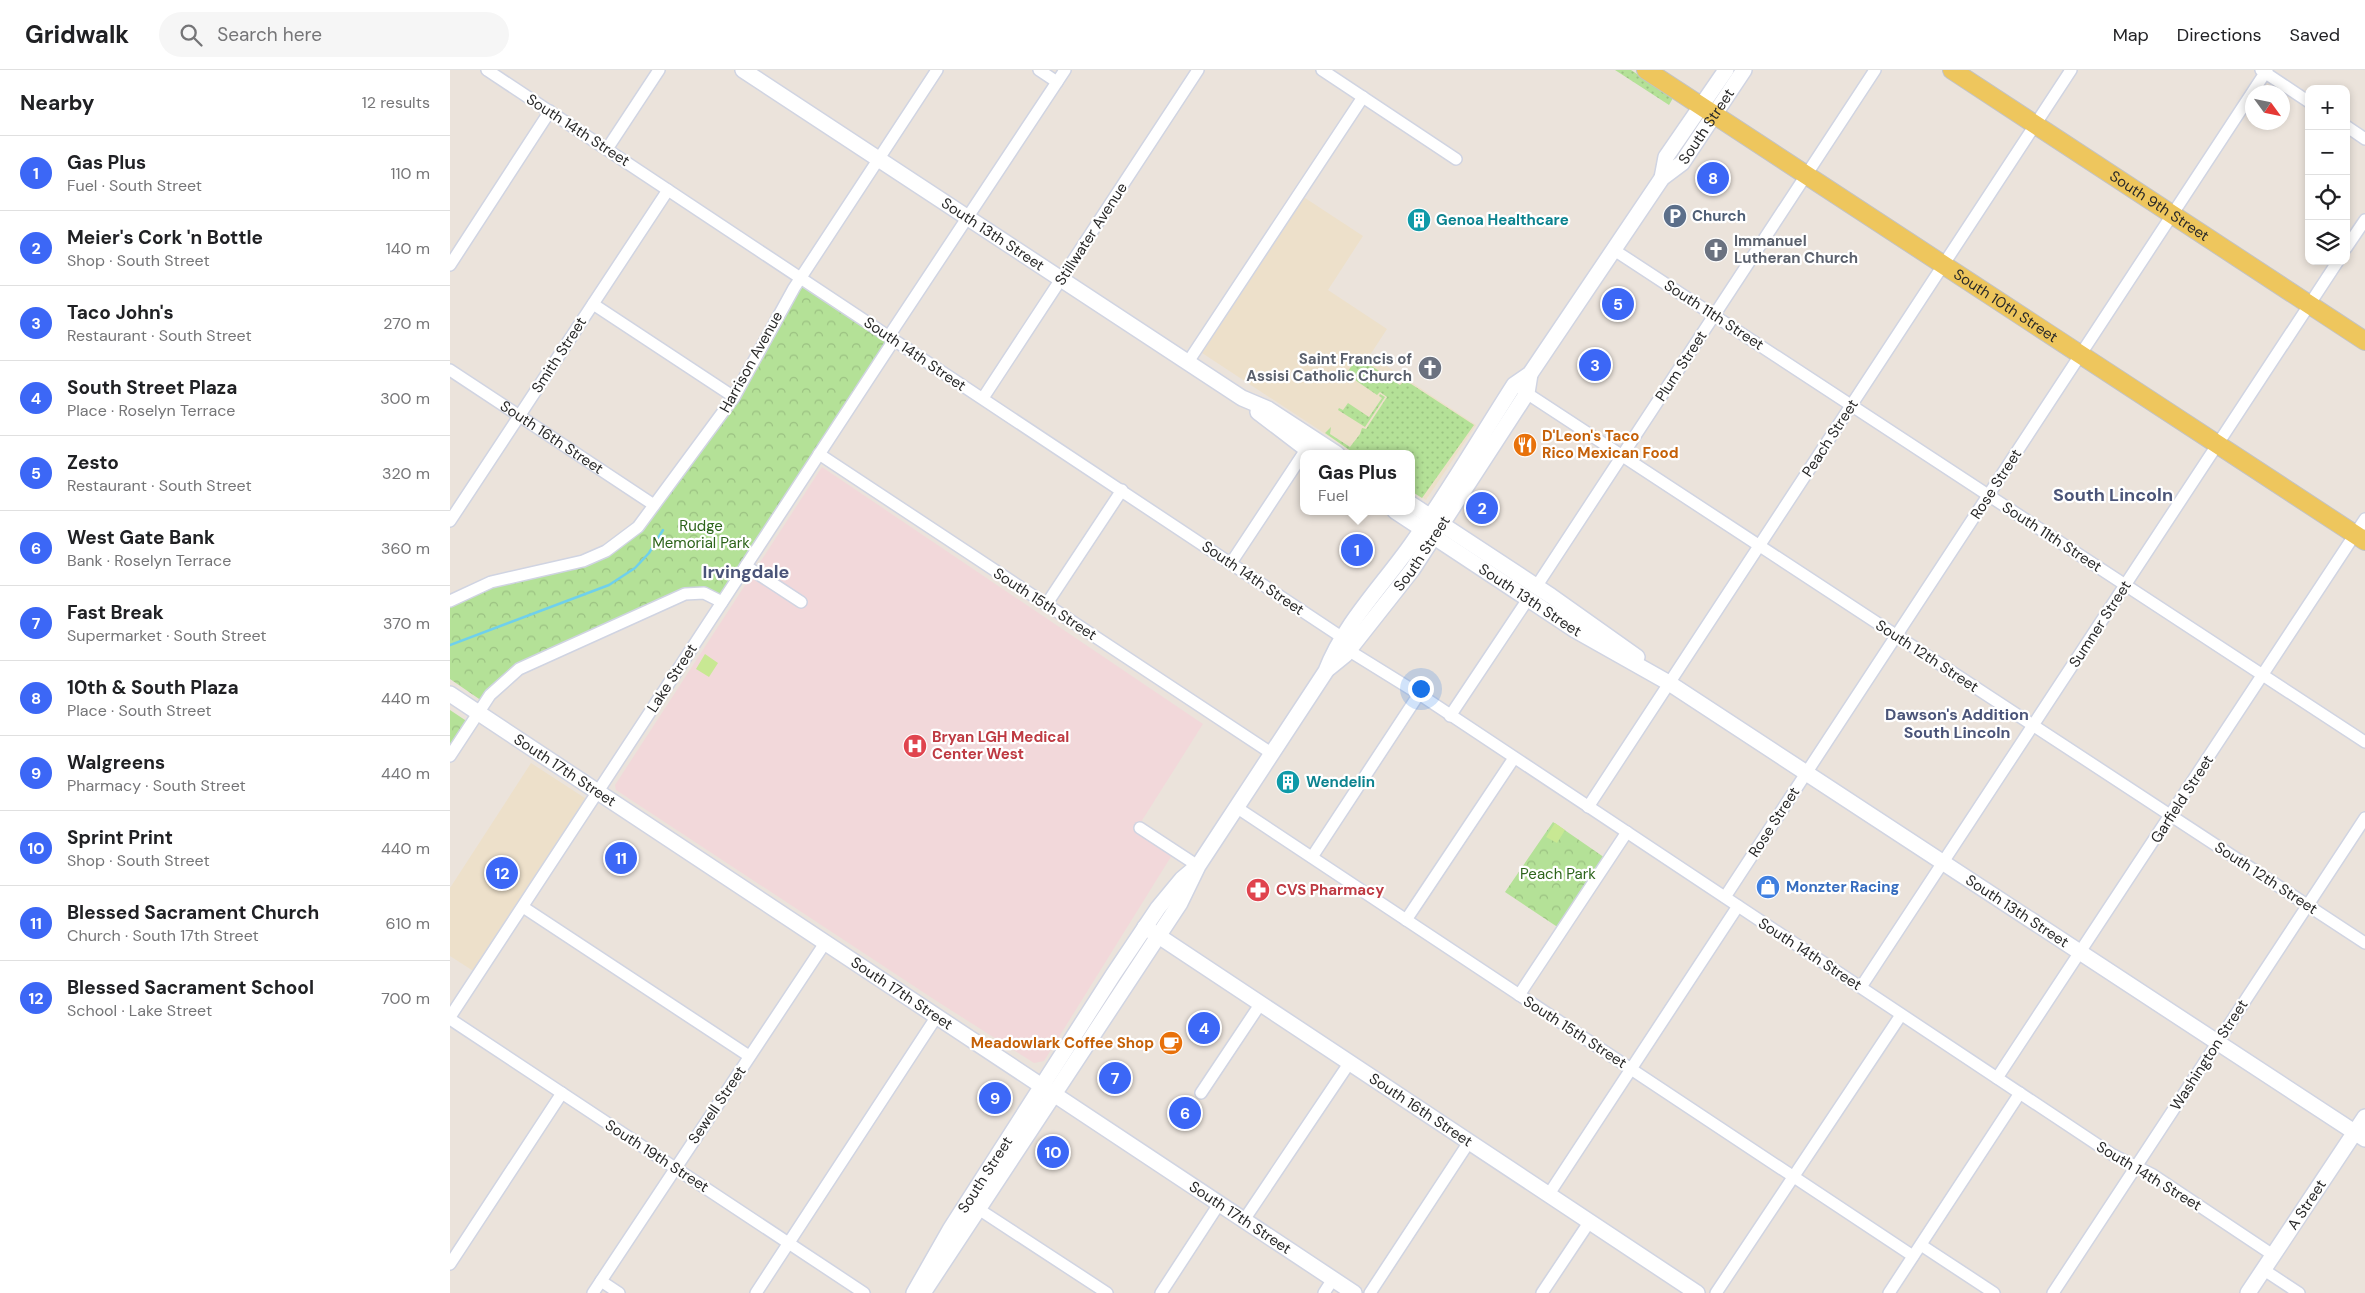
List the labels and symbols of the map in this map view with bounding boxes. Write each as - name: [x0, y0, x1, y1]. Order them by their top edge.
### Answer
- street label: South Street: [1674, 84, 1739, 168]
- north arrow: [2245, 85, 2290, 130]
- street label: South 14th Street: [522, 89, 634, 171]
- pin: 8: [1697, 159, 1729, 197]
- street label: South 9th Street: [2106, 166, 2213, 246]
- street label: Stillwater Avenue: [1050, 179, 1132, 289]
- street label: South 13th Street: [937, 193, 1048, 275]
- parking icon: Church: [1662, 203, 1688, 229]
- place label: Church: [1692, 206, 1746, 226]
- building icon: Genoa Healthcare: [1406, 207, 1432, 233]
- place label: Genoa Healthcare: [1436, 210, 1569, 230]
- place label: Immanuel Lutheran Church: [1734, 231, 1858, 268]
- church icon: Immanuel Lutheran Church: [1703, 237, 1729, 263]
- street label: South 10th Street: [1950, 264, 2062, 347]
- street label: South 11th Street: [1660, 275, 1768, 355]
- pin: 5: [1602, 285, 1634, 323]
- street label: Harrison Avenue: [715, 308, 787, 416]
- street label: South 14th Street: [860, 312, 970, 396]
- street label: Smith Street: [527, 313, 591, 397]
- street label: Plum Street: [1651, 327, 1711, 405]
- pin: 3: [1579, 346, 1611, 384]
- place label: Saint Francis of Assisi Catholic Church: [1246, 349, 1412, 386]
- church icon: Saint Francis of Assisi Catholic Church: [1417, 355, 1443, 381]
- street label: Peach Street: [1797, 395, 1863, 481]
- street label: South 16th Street: [496, 396, 607, 479]
- place label: D'Leon's Taco Rico Mexican Food: [1542, 426, 1679, 463]
- restaurant icon: D'Leon's Taco Rico Mexican Food: [1512, 432, 1538, 458]
- street label: Rose Street: [1966, 445, 2026, 523]
- district label: South Lincoln: [2053, 483, 2173, 507]
- pin: 2: [1466, 489, 1498, 527]
- street label: South 11th Street: [1998, 497, 2106, 577]
- street label: South Street: [1389, 512, 1455, 595]
- park label: Rudge Memorial Park: [652, 516, 750, 553]
- pin: 1: [1341, 531, 1373, 569]
- street label: South 14th Street: [1198, 536, 1308, 620]
- street label: South 13th Street: [1475, 559, 1585, 642]
- district label: Irvingdale: [703, 560, 790, 584]
- street label: South 15th Street: [989, 563, 1101, 645]
- street label: Sumner Street: [2064, 577, 2136, 671]
- street label: South 12th Street: [1872, 615, 1982, 697]
- street label: Lake Street: [642, 640, 702, 716]
- your location: [1408, 676, 1434, 702]
- district label: Dawson's Addition South Lincoln: [1885, 704, 2029, 743]
- place label: Bryan LGH Medical Center West: [932, 727, 1069, 764]
- street label: South 17th Street: [510, 729, 620, 811]
- hospital icon: Bryan LGH Medical Center West: [902, 733, 928, 759]
- street label: Garfield Street: [2146, 751, 2218, 847]
- building icon: Wendelin: [1275, 769, 1301, 795]
- place label: Wendelin: [1306, 772, 1375, 792]
- street label: Rose Street: [1744, 783, 1804, 861]
- street label: South 12th Street: [2211, 837, 2321, 919]
- pin: 11: [605, 839, 637, 877]
- pin: 12: [486, 854, 518, 892]
- park label: Peach Park: [1520, 864, 1596, 884]
- street label: South 13th Street: [1962, 870, 2073, 952]
- shop icon: Monzter Racing: [1755, 874, 1781, 900]
- pharmacy icon: CVS Pharmacy: [1245, 877, 1271, 903]
- place label: Monzter Racing: [1786, 877, 1899, 897]
- place label: CVS Pharmacy: [1276, 880, 1384, 900]
- street label: South 14th Street: [1754, 913, 1866, 995]
- street label: South 17th Street: [847, 952, 957, 1035]
- street label: South 15th Street: [1519, 991, 1631, 1073]
- street label: Washington Street: [2166, 996, 2252, 1114]
- pin: 4: [1188, 1009, 1220, 1047]
- cafe icon: Meadowlark Coffee Shop: [1158, 1030, 1184, 1056]
- place label: Meadowlark Coffee Shop: [971, 1033, 1154, 1053]
- pin: 7: [1099, 1059, 1131, 1097]
- street label: Sewell Street: [684, 1062, 750, 1148]
- street label: South 16th Street: [1365, 1068, 1476, 1151]
- pin: 9: [979, 1079, 1011, 1117]
- pin: 6: [1169, 1094, 1201, 1132]
- street label: South 19th Street: [601, 1115, 713, 1197]
- street label: South Street: [953, 1133, 1017, 1217]
- pin: 10: [1037, 1133, 1069, 1171]
- street label: South 14th Street: [2093, 1137, 2205, 1215]
- street label: A Street: [2283, 1176, 2331, 1234]
- street label: South 17th Street: [1185, 1177, 1295, 1259]

